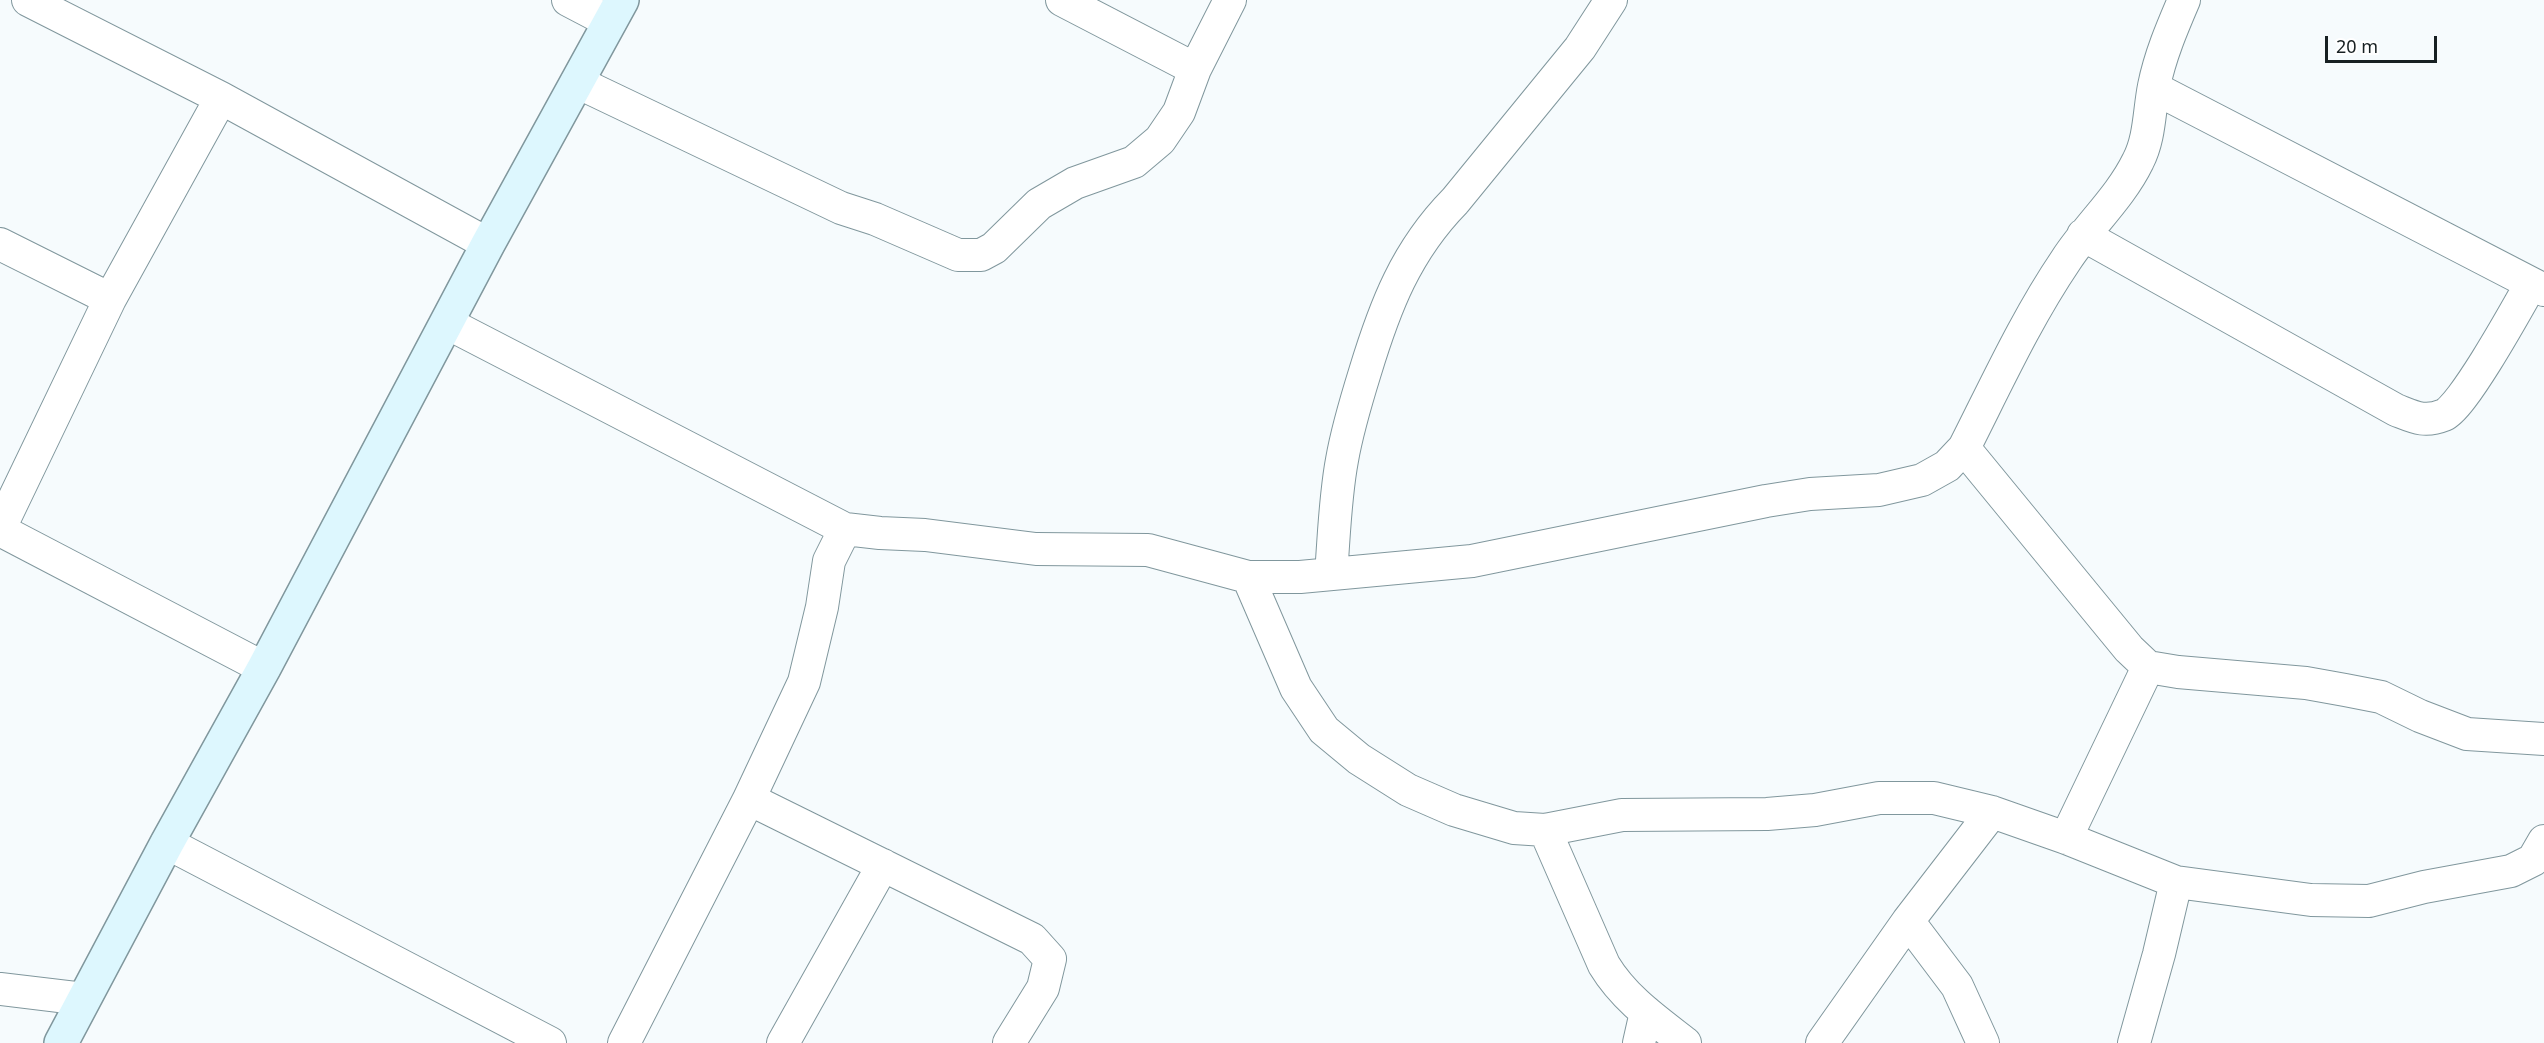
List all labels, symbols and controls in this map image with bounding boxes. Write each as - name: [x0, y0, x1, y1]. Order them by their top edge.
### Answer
- scale bar: [2328, 24, 2440, 62]
- text: 20 m: [2336, 34, 2378, 58]

